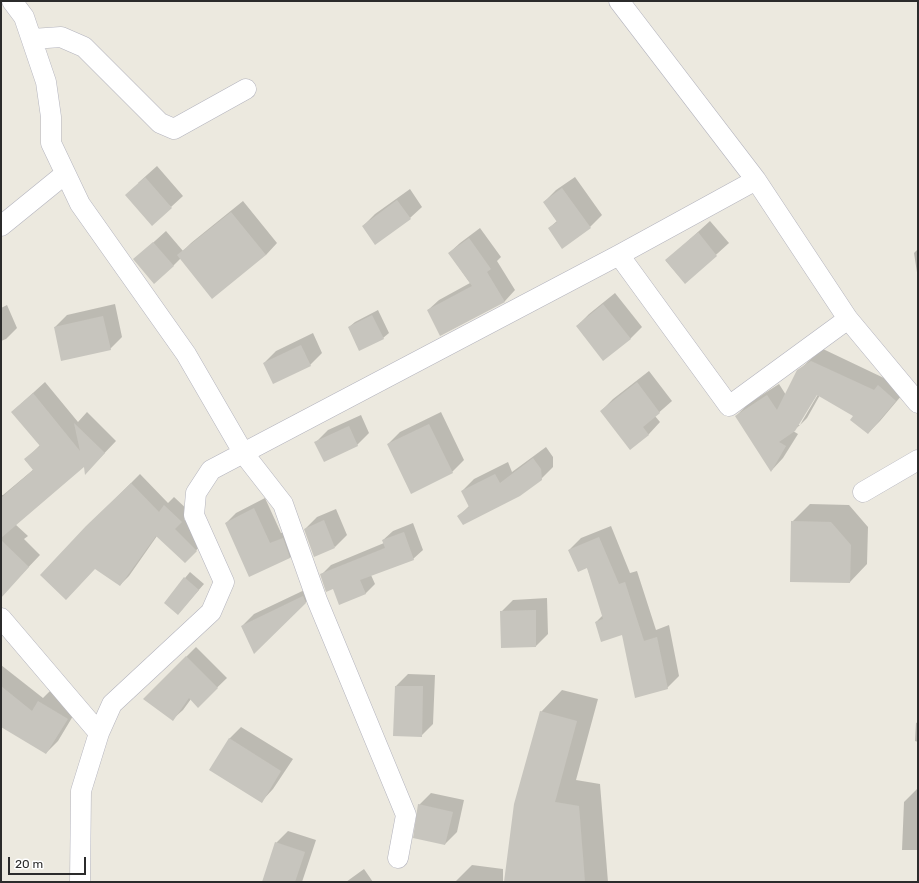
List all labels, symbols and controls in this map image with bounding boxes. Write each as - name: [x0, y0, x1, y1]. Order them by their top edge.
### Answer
- scale bar: [10, 849, 88, 875]
- text: 20 m: [15, 857, 43, 871]

